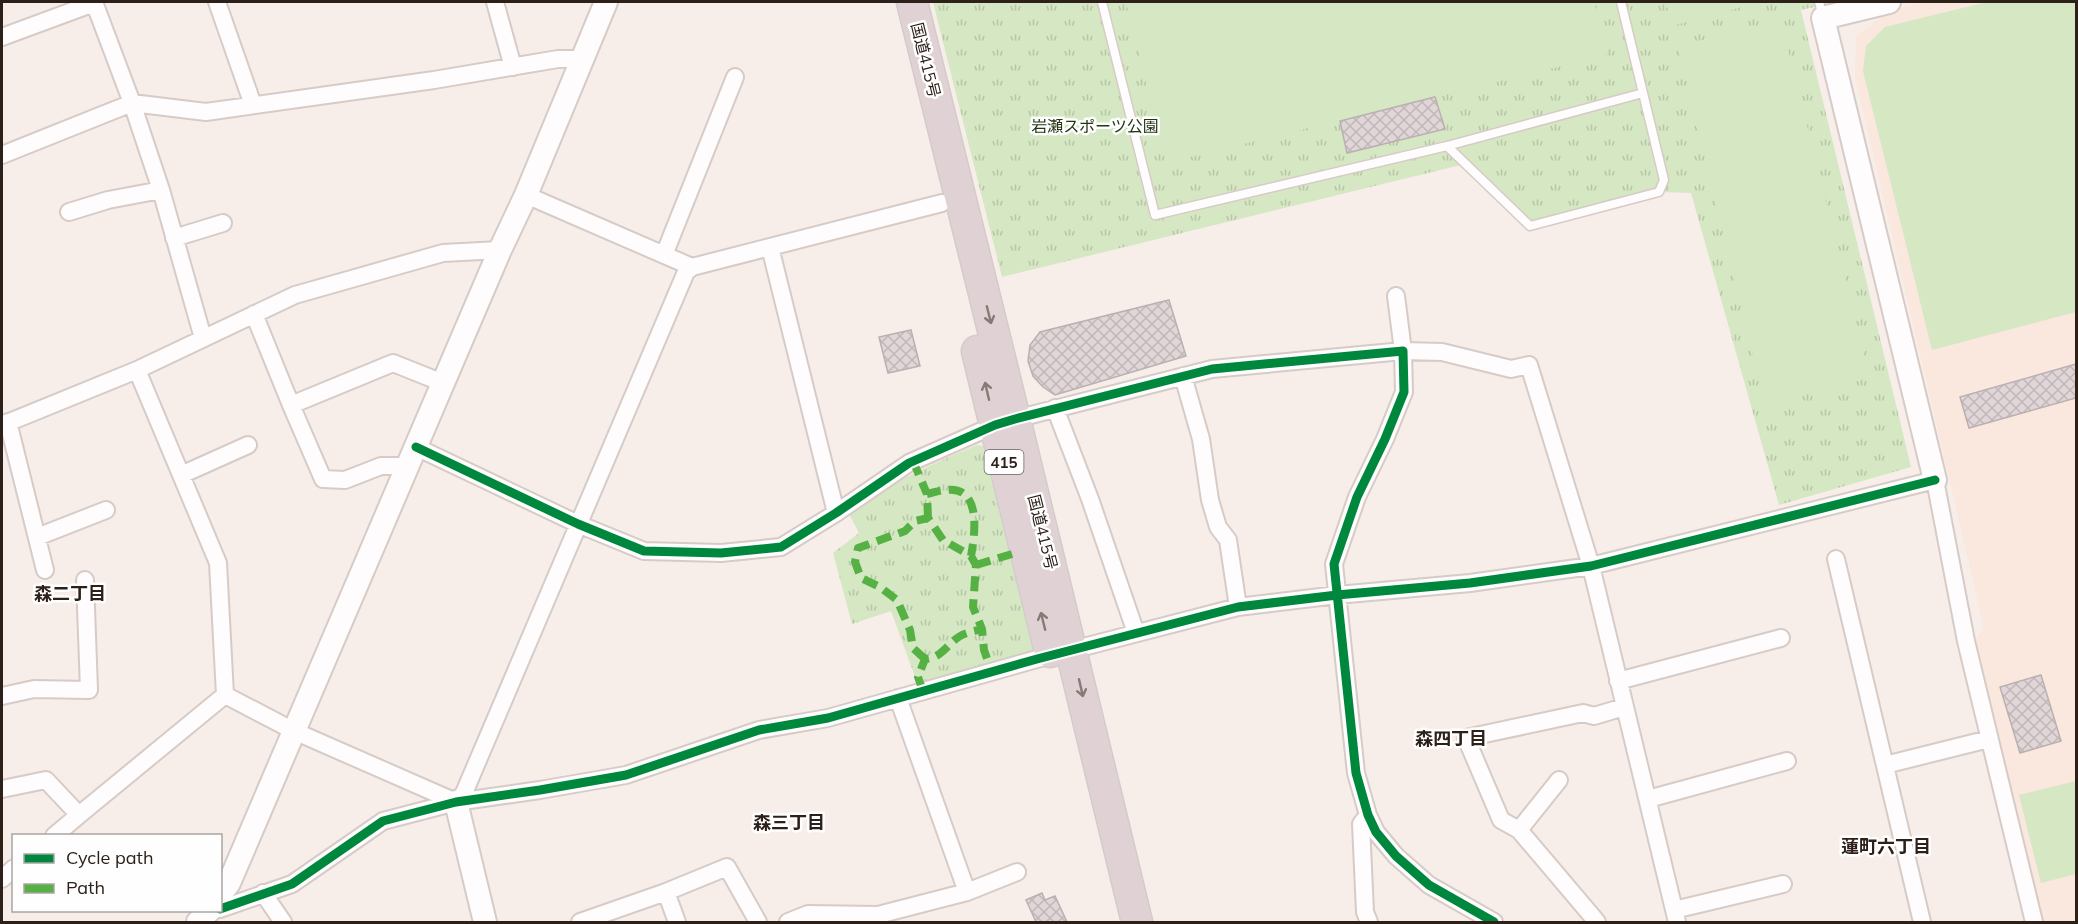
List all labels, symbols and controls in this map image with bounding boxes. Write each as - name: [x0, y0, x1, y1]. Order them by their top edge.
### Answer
- street label: 国道415号: [907, 20, 945, 100]
- park label: 岩瀬スポーツ公園: [1031, 116, 1159, 136]
- one-way arrow: [984, 305, 995, 324]
- one-way arrow: [980, 382, 992, 401]
- road number: 415: [984, 450, 1024, 474]
- street label: 国道415号: [1024, 492, 1062, 572]
- district label: 森二丁目: [34, 582, 106, 605]
- one-way arrow: [1036, 612, 1048, 631]
- one-way arrow: [1075, 678, 1087, 697]
- district label: 森四丁目: [1415, 727, 1487, 750]
- district label: 森三丁目: [753, 811, 825, 834]
- legend: [12, 834, 222, 912]
- district label: 蓮町六丁目: [1841, 835, 1931, 858]
- text: Cycle path: [66, 846, 153, 869]
- text: Path: [66, 876, 105, 899]

